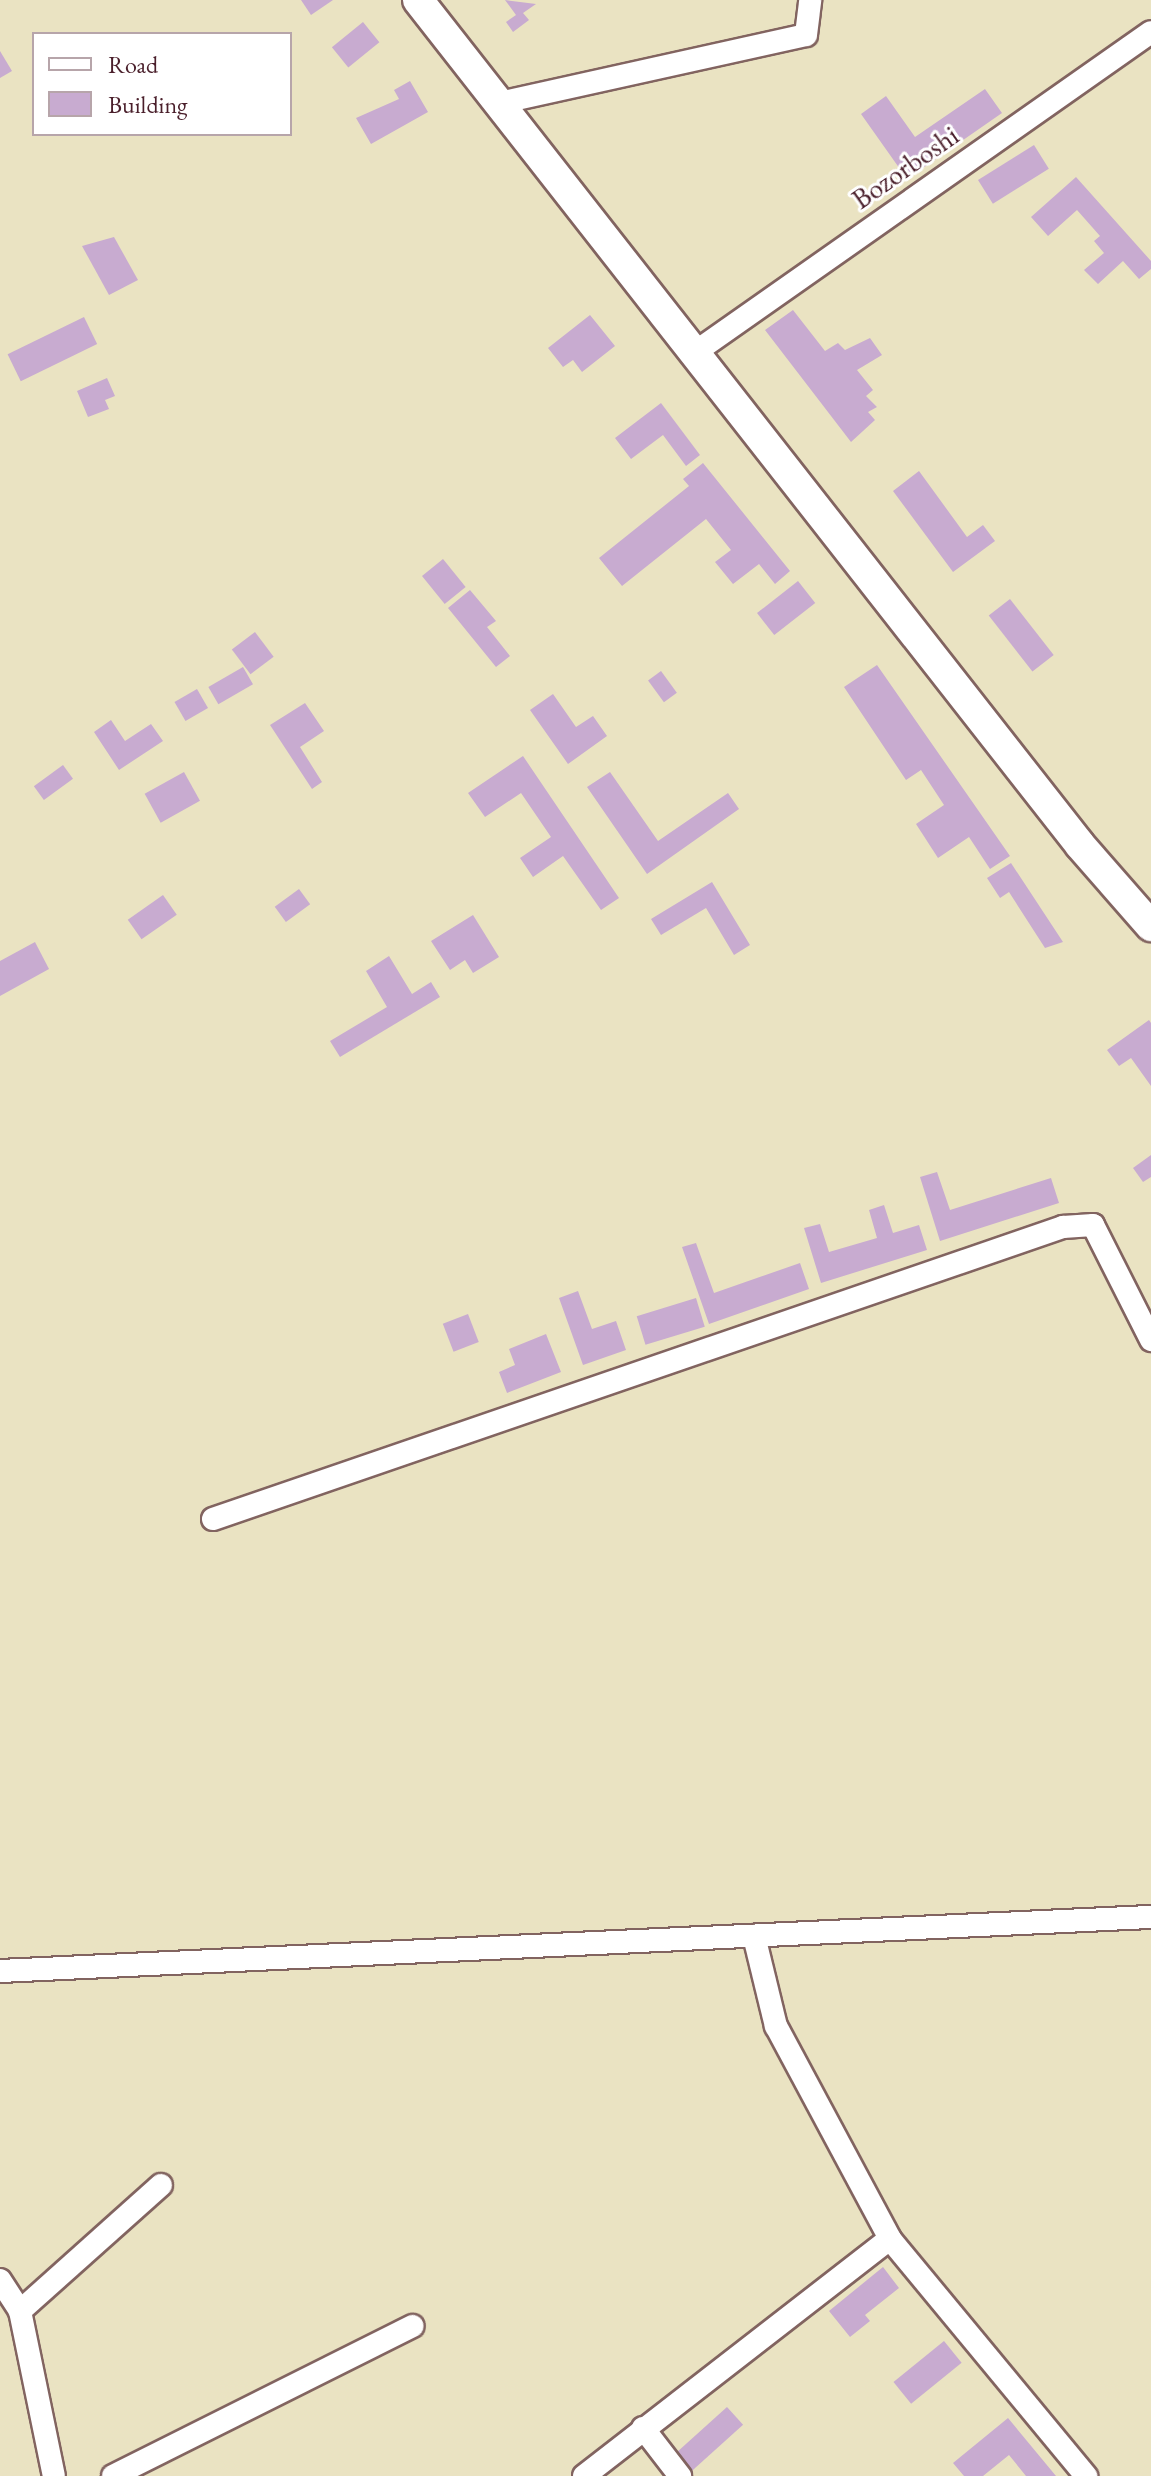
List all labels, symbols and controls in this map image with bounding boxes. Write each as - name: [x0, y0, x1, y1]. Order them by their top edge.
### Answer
- legend: [32, 32, 292, 136]
- text: Road: [108, 49, 158, 80]
- text: Building: [108, 89, 188, 120]
- street label: Bozorboshi: [845, 118, 965, 216]

